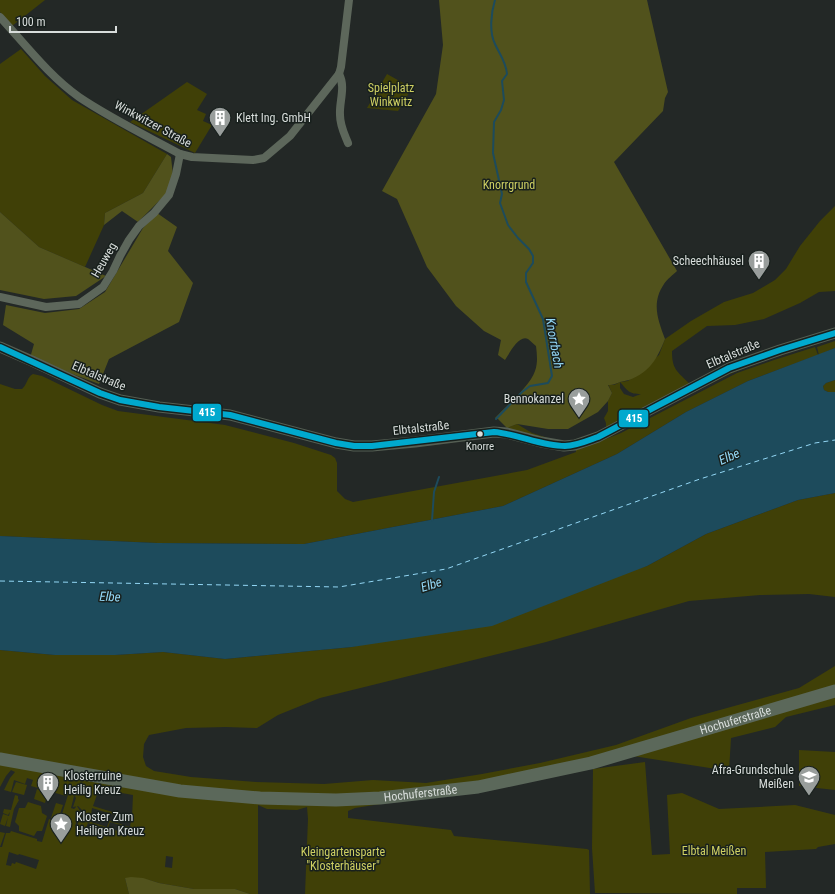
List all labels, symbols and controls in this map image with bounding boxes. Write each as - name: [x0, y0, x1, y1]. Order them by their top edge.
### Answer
- scale bar: [10, 8, 116, 34]
- text: 100 m: [16, 15, 46, 29]
- park label: Spielplatz Winkwitz: [368, 81, 414, 109]
- street label: Winkwitzer Straße: [112, 98, 194, 150]
- building icon: Klett Ing. GmbH: [207, 105, 233, 138]
- place label: Klett Ing. GmbH: [236, 111, 311, 125]
- park label: Knorrgrund: [483, 178, 535, 192]
- street label: Heuweg: [88, 240, 120, 280]
- building icon: Scheechhäusel: [746, 248, 772, 281]
- place label: Scheechhäusel: [673, 254, 744, 268]
- water label: Knorrbach: [543, 317, 566, 370]
- street label: Elbtalstraße: [704, 336, 762, 372]
- street label: Elbtalstraße: [70, 358, 128, 394]
- place icon: Bennokanzel: [566, 386, 592, 419]
- place label: Bennokanzel: [504, 392, 564, 406]
- line badge: 415: [192, 403, 222, 422]
- text: 415: [199, 406, 216, 419]
- line badge: 415: [618, 409, 649, 428]
- text: 415: [626, 412, 643, 425]
- street label: Elbtalstraße: [392, 418, 450, 438]
- marker: Knorre: [475, 429, 485, 439]
- place label: Knorre: [466, 440, 494, 453]
- water label: Elbe: [716, 445, 742, 468]
- water label: Elbe: [419, 574, 444, 595]
- water label: Elbe: [99, 589, 121, 604]
- street label: Hochuferstraße: [698, 703, 773, 738]
- place label: Afra-Grundschule Meißen: [712, 763, 794, 791]
- school or university icon: Afra-Grundschule Meißen: [796, 764, 822, 797]
- place label: Klosterruine Heilig Kreuz: [64, 769, 122, 797]
- building icon: Klosterruine Heilig Kreuz: [35, 770, 61, 803]
- street label: Hochuferstraße: [383, 782, 458, 805]
- place label: Kloster Zum Heiligen Kreuz: [76, 810, 144, 838]
- place icon: Kloster Zum Heiligen Kreuz: [48, 811, 74, 844]
- park label: Elbtal Meißen: [682, 844, 746, 858]
- park label: Kleingartensparte "Klosterhäuser": [301, 845, 386, 873]

